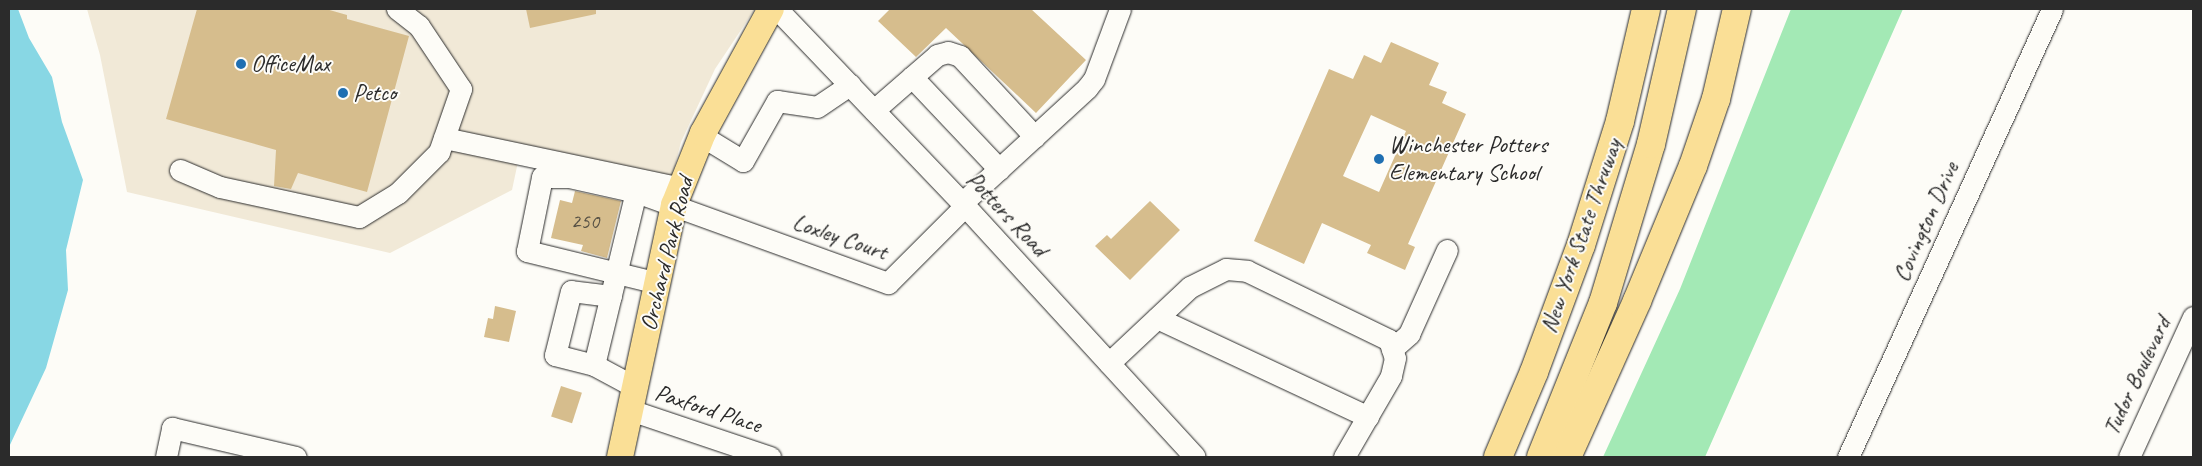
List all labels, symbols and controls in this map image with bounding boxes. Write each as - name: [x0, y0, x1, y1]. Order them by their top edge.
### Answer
- place label: OfficeMax: [251, 50, 330, 78]
- marker: OfficeMax: [235, 58, 247, 70]
- place label: Petco: [353, 79, 396, 107]
- marker: Petco: [337, 87, 349, 99]
- place label: Winchester Potters Elementary School: [1389, 131, 1547, 187]
- street label: New York State Thruway: [1534, 134, 1628, 338]
- marker: Winchester Potters Elementary School: [1373, 153, 1385, 165]
- street label: Covington Drive: [1887, 158, 1965, 286]
- street label: Potters Road: [961, 166, 1053, 262]
- street label: Orchard Park Road: [634, 174, 700, 334]
- street label: Loxley Court: [789, 207, 891, 267]
- house number: 250: [571, 208, 599, 234]
- street label: Tudor Boulevard: [2097, 312, 2177, 440]
- street label: Paxford Place: [651, 378, 765, 440]

